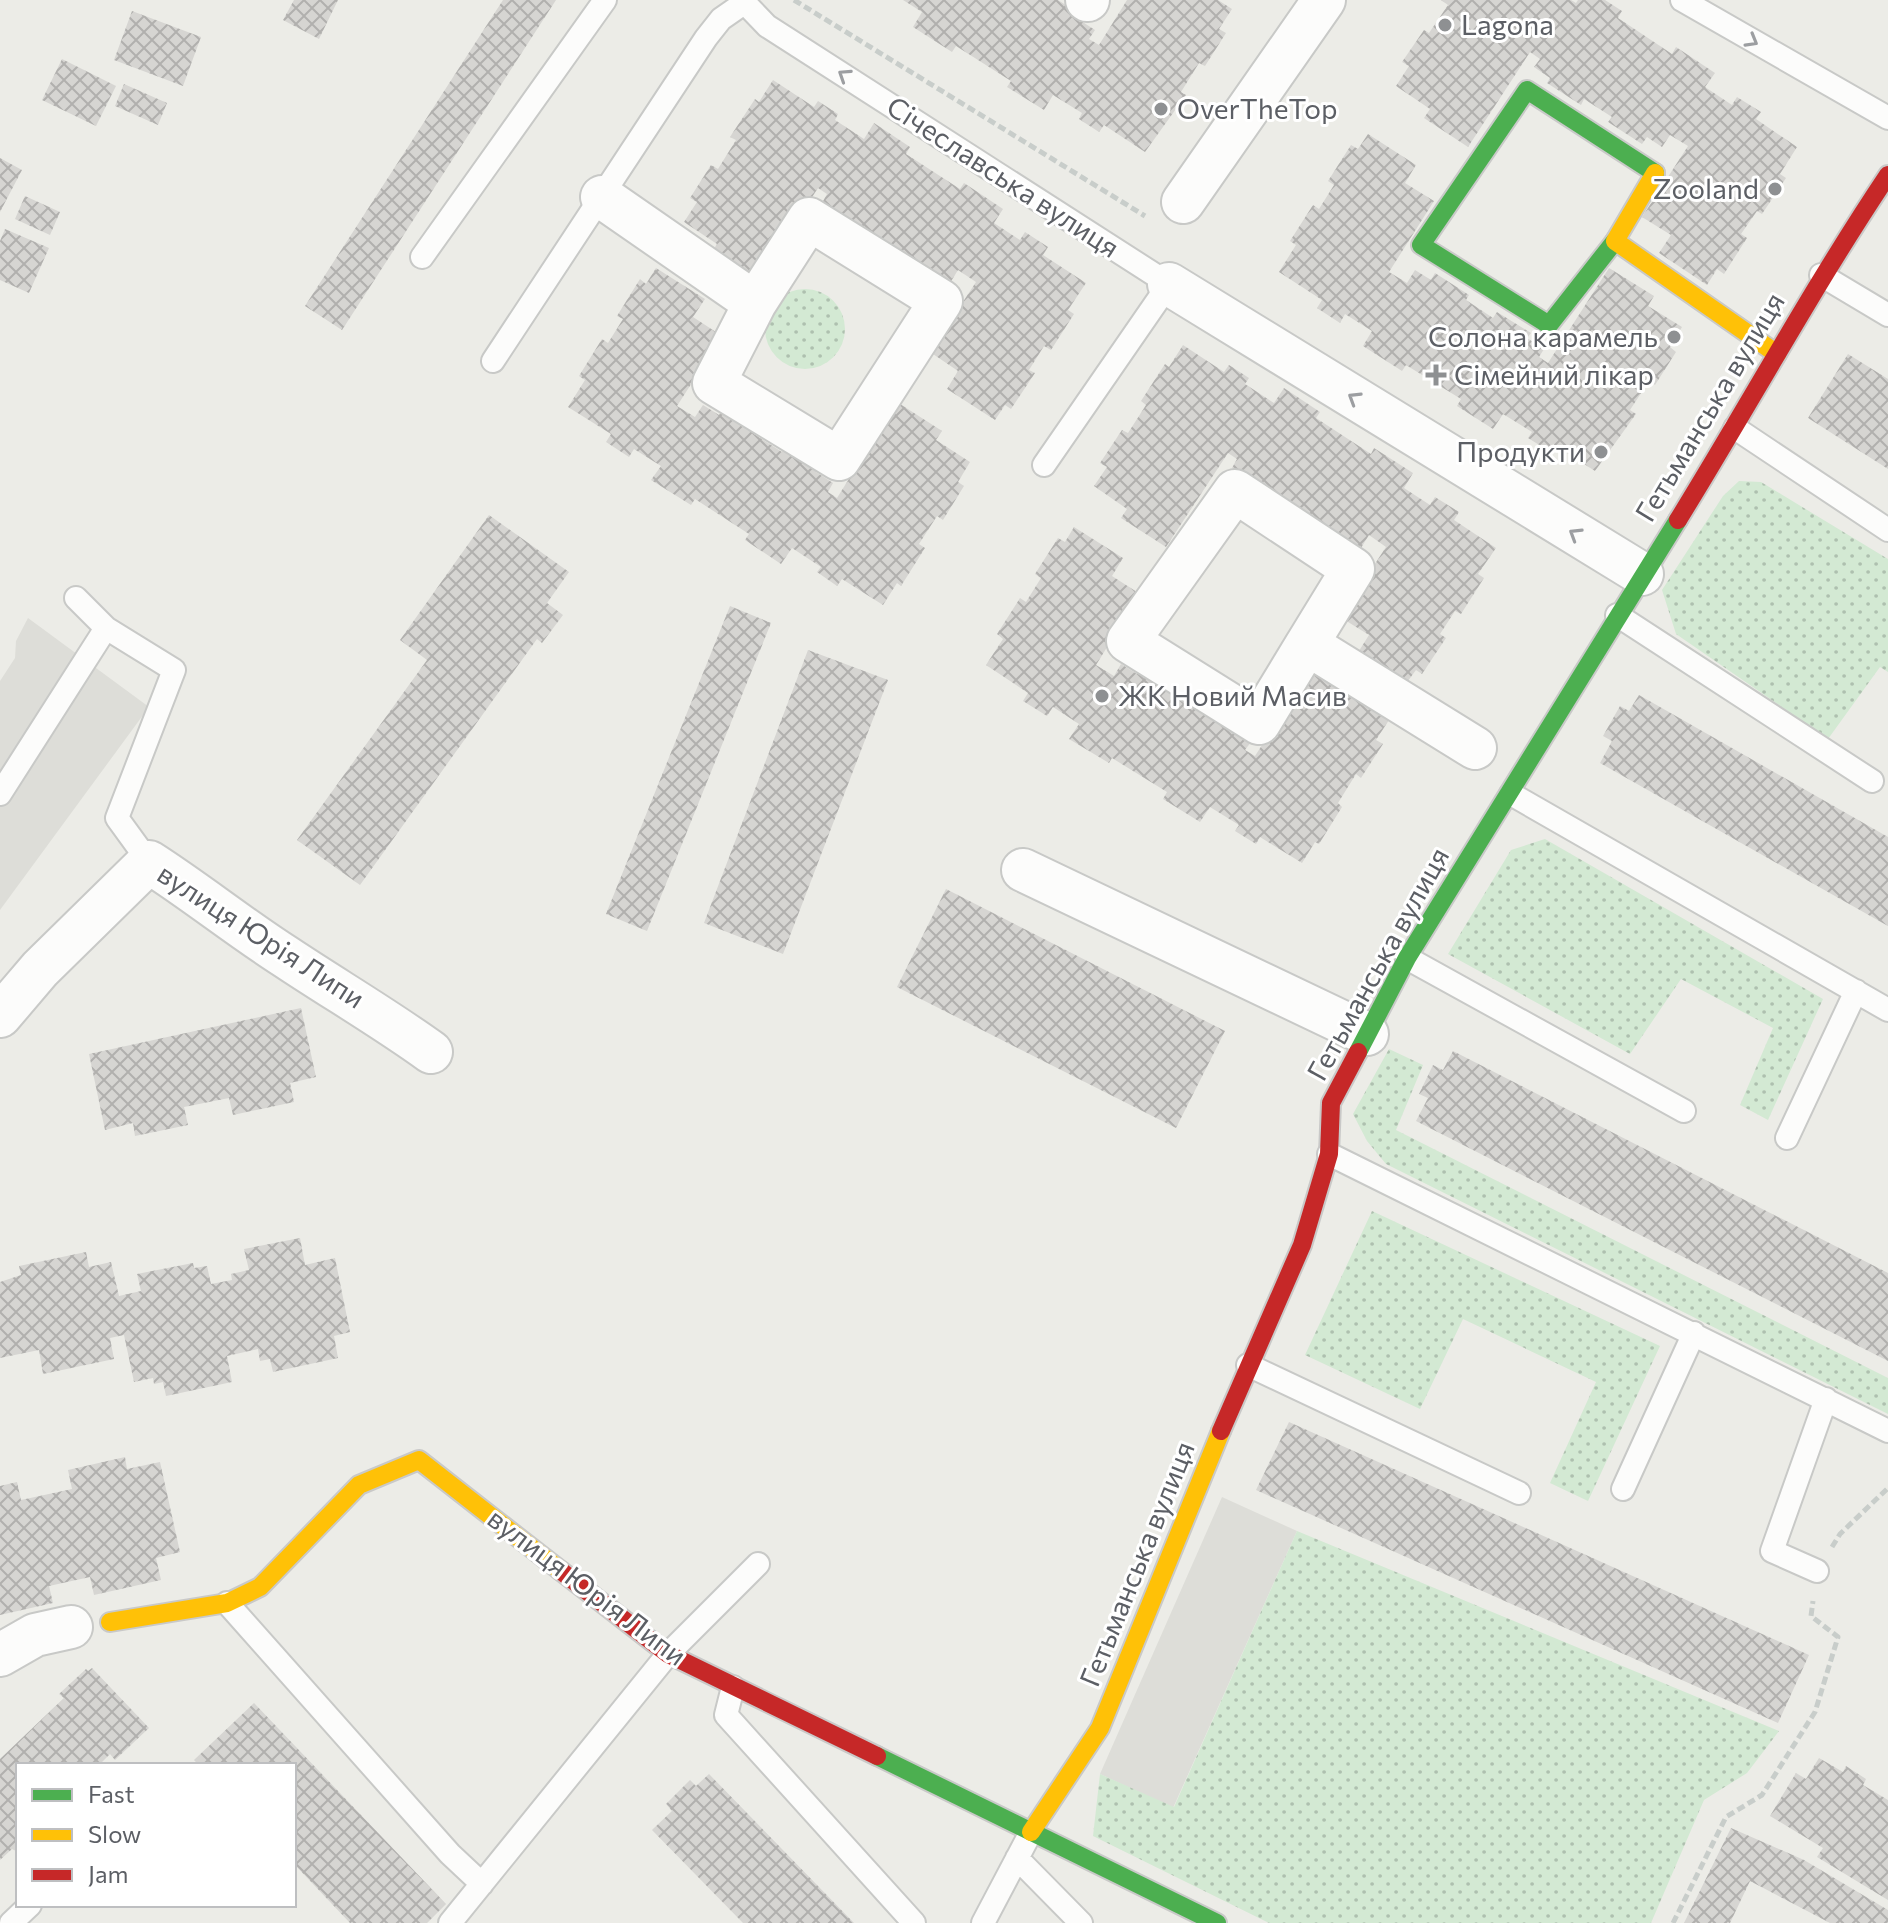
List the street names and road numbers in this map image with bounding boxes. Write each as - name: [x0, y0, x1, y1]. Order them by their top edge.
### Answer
- street label: Січеславська вулиця: [881, 88, 1126, 264]
- street label: Гетьманська вулиця: [1627, 286, 1791, 527]
- street label: Гетьманська вулиця: [1299, 841, 1455, 1086]
- street label: вулиця Юрія Липи: [152, 856, 371, 1015]
- street label: Гетьманська вулиця: [1071, 1436, 1201, 1691]
- street label: вулиця Юрія Липи: [482, 1500, 694, 1672]

